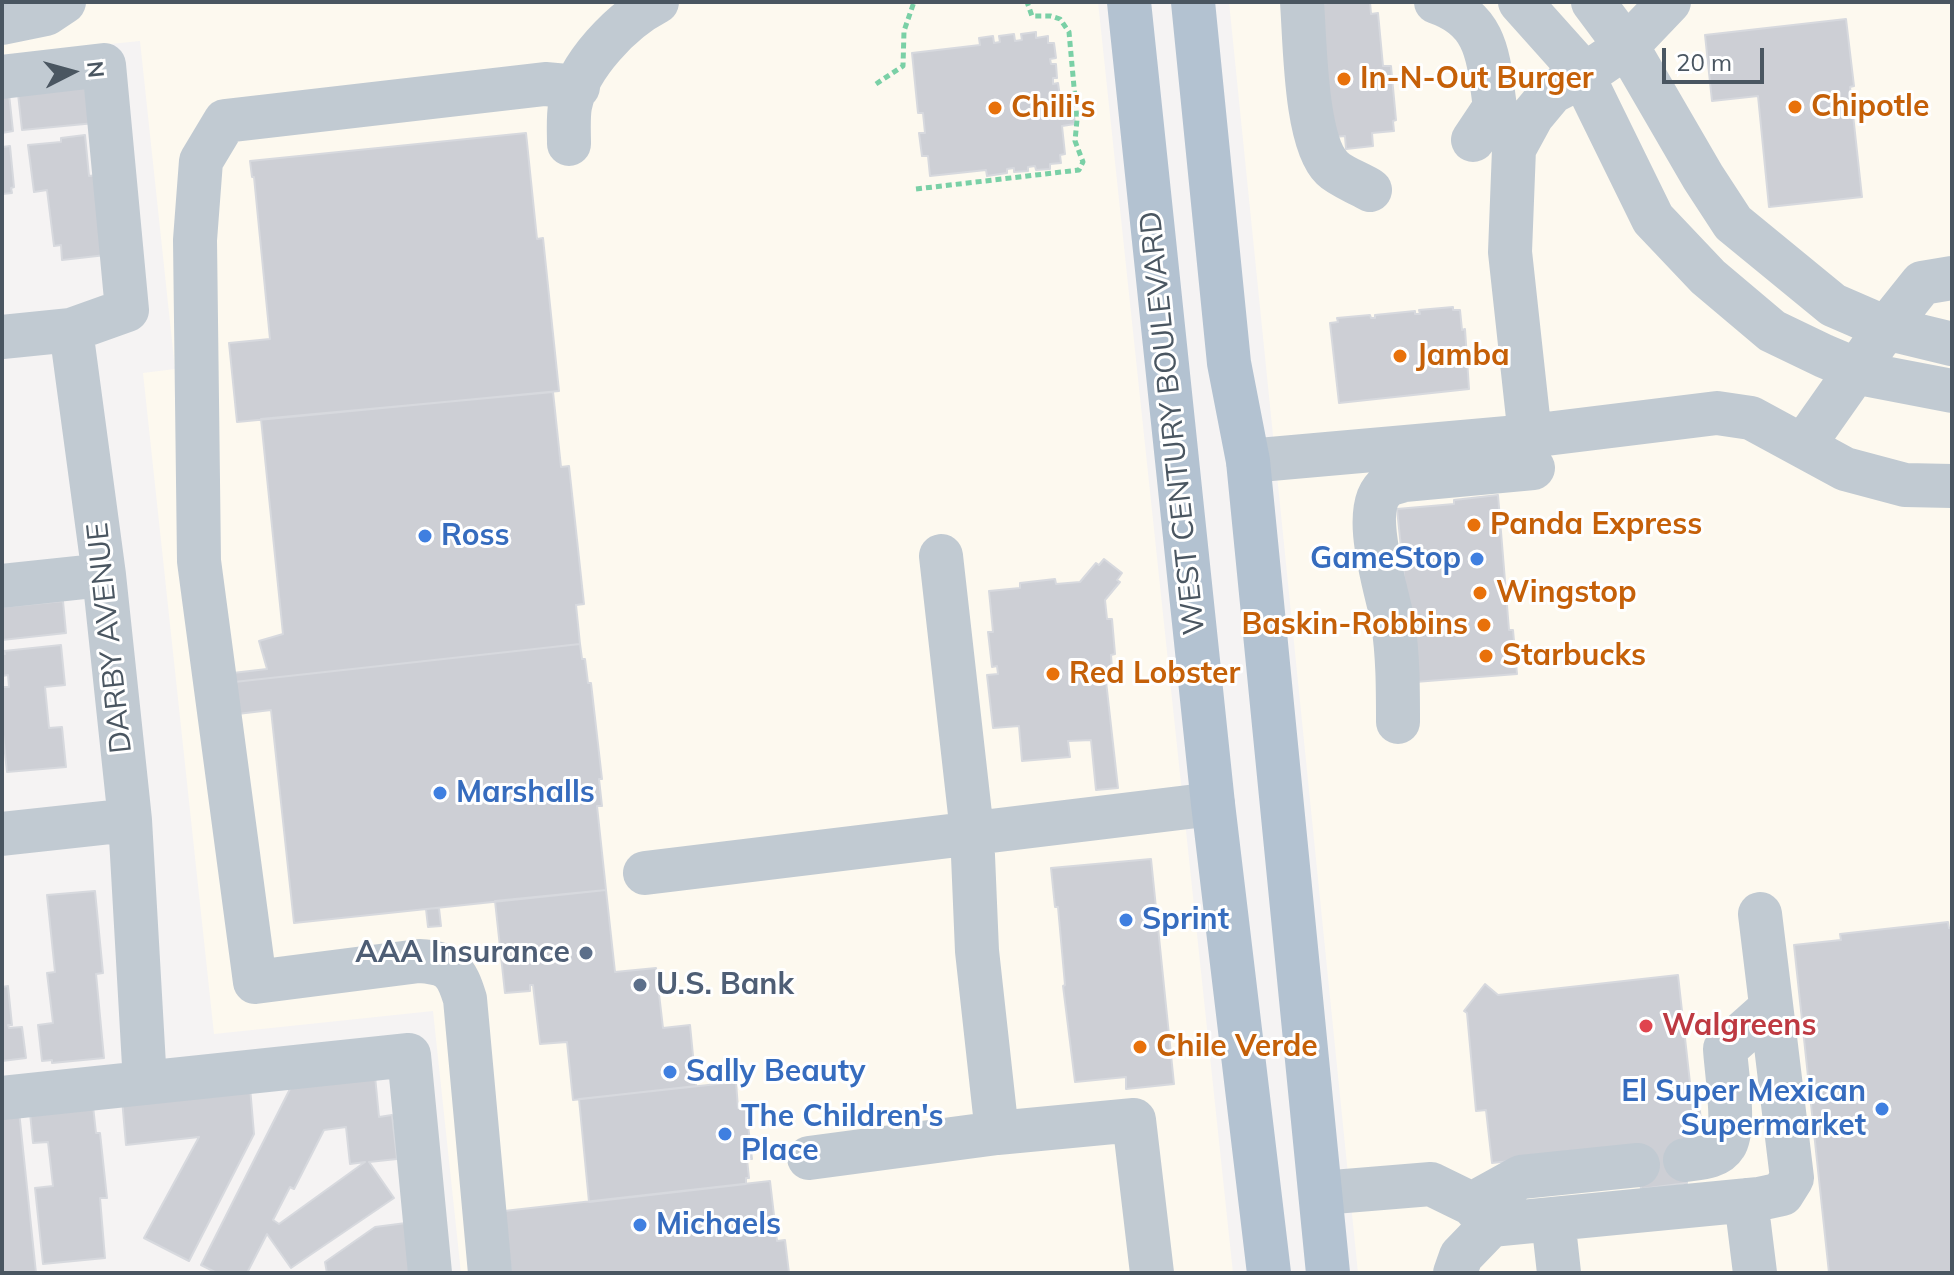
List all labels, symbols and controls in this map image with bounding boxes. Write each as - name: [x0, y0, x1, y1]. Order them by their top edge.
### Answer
- north arrow: [32, 32, 112, 112]
- scale bar: [1666, 32, 1768, 82]
- text: 20 m: [1676, 47, 1732, 77]
- text: N: [81, 60, 111, 79]
- place label: In-N-Out Burger: [1360, 61, 1594, 97]
- marker: In-N-Out Burger: [1335, 70, 1353, 88]
- place label: Chipotle: [1811, 89, 1929, 125]
- place label: Chili's: [1011, 90, 1095, 126]
- marker: Chipotle: [1786, 98, 1804, 116]
- marker: Chili's: [986, 99, 1004, 117]
- street label: WEST CENTURY BOULEVARD: [1133, 209, 1213, 637]
- place label: Jamba: [1416, 338, 1510, 374]
- marker: Jamba: [1391, 347, 1409, 365]
- place label: Panda Express: [1490, 507, 1702, 543]
- marker: Panda Express: [1465, 516, 1483, 534]
- place label: Ross: [441, 518, 509, 554]
- street label: DARBY AVENUE: [80, 521, 140, 755]
- marker: Ross: [416, 527, 434, 545]
- place label: GameStop: [1310, 541, 1461, 577]
- marker: GameStop: [1468, 550, 1486, 568]
- place label: Wingstop: [1496, 575, 1637, 611]
- marker: Wingstop: [1471, 584, 1489, 602]
- place label: Baskin-Robbins: [1241, 607, 1468, 643]
- marker: Baskin-Robbins: [1475, 616, 1493, 634]
- place label: Starbucks: [1502, 638, 1646, 674]
- marker: Starbucks: [1477, 647, 1495, 665]
- place label: Red Lobster: [1069, 656, 1240, 692]
- marker: Red Lobster: [1044, 665, 1062, 683]
- place label: Marshalls: [456, 775, 595, 811]
- marker: Marshalls: [431, 784, 449, 802]
- place label: Sprint: [1142, 902, 1229, 938]
- marker: Sprint: [1117, 911, 1135, 929]
- place label: AAA Insurance: [355, 935, 570, 971]
- marker: AAA Insurance: [577, 944, 595, 962]
- place label: U.S. Bank: [656, 967, 794, 1003]
- marker: U.S. Bank: [631, 976, 649, 994]
- place label: Walgreens: [1662, 1008, 1816, 1044]
- marker: Walgreens: [1637, 1017, 1655, 1035]
- place label: Chile Verde: [1156, 1029, 1318, 1065]
- marker: Chile Verde: [1131, 1038, 1149, 1056]
- place label: Sally Beauty: [686, 1054, 866, 1090]
- marker: Sally Beauty: [661, 1063, 679, 1081]
- place label: El Super Mexican Supermarket: [1621, 1074, 1866, 1144]
- place label: The Children's Place: [741, 1099, 944, 1170]
- marker: El Super Mexican Supermarket: [1873, 1100, 1891, 1118]
- marker: The Children's Place: [716, 1125, 734, 1143]
- place label: Michaels: [656, 1207, 781, 1243]
- marker: Michaels: [631, 1216, 649, 1234]

